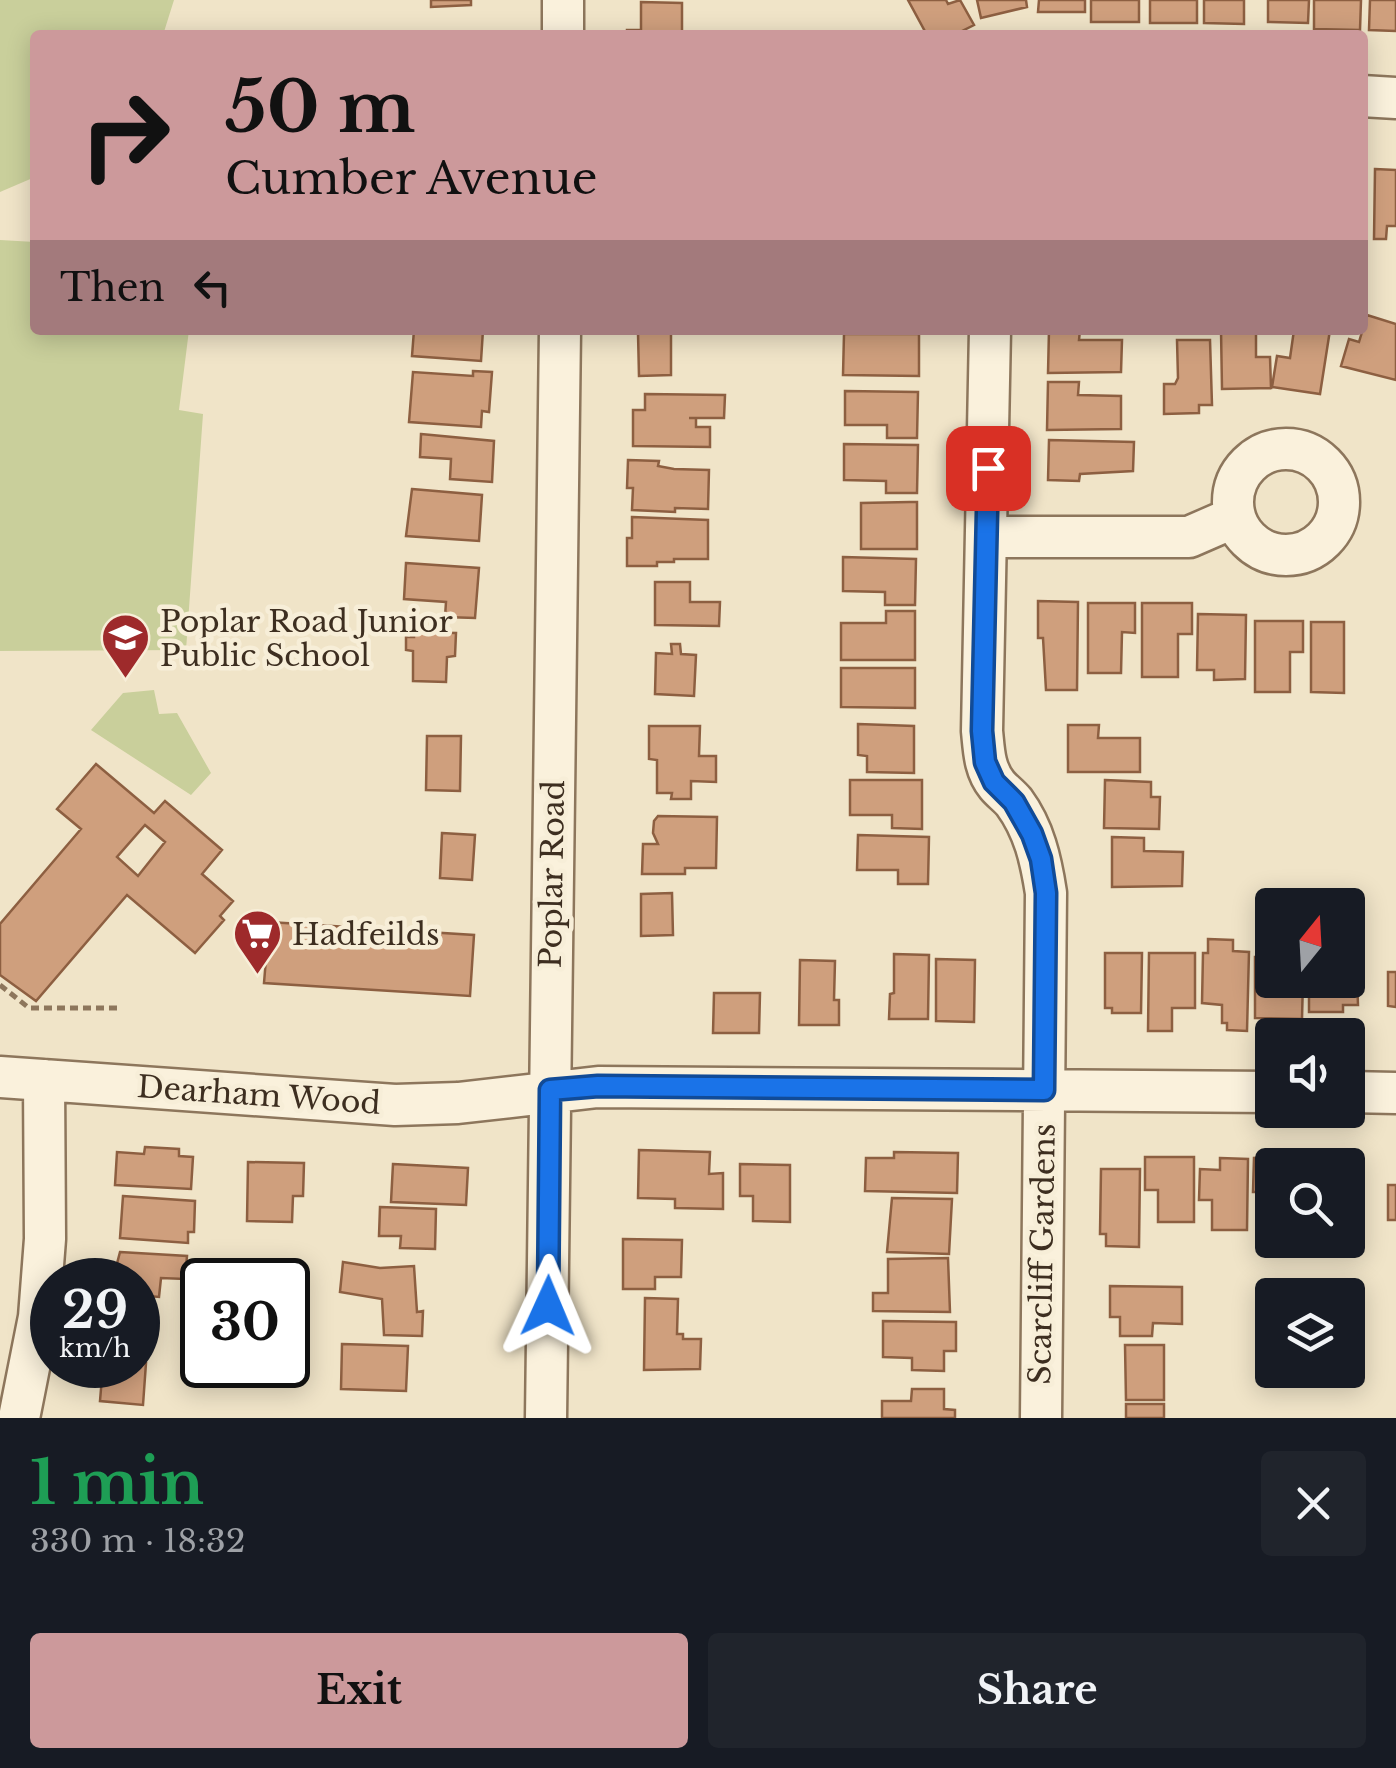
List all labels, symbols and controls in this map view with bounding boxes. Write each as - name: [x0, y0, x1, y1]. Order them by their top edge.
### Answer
- text: 50 m: [225, 64, 416, 151]
- icon: right: [60, 70, 190, 200]
- text: Cumber Avenue: [225, 150, 598, 206]
- icon: left: [185, 260, 240, 315]
- text: Then: [60, 264, 165, 311]
- pin: [946, 426, 1031, 511]
- icon: arrive: [961, 441, 1016, 496]
- place label: Poplar Road Junior Public School: [160, 603, 453, 674]
- school or university icon: Poplar Road Junior Public School: [99, 612, 151, 680]
- street label: Poplar Road: [532, 780, 572, 968]
- north arrow: [1255, 888, 1365, 998]
- map controls: [1255, 888, 1365, 1388]
- supermarket icon: Hadfeilds: [231, 908, 283, 976]
- place label: Hadfeilds: [292, 916, 440, 953]
- button: sound: [1255, 1018, 1365, 1128]
- street label: Dearham Wood: [136, 1068, 382, 1122]
- street label: Scarcliff Gardens: [1021, 1123, 1063, 1385]
- button: search: [1255, 1148, 1365, 1258]
- position arrow: [496, 1254, 600, 1358]
- speed limit sign: 30: [180, 1258, 310, 1388]
- button: layers: [1255, 1278, 1365, 1388]
- text: 29: [62, 1279, 128, 1342]
- text: km/h: [60, 1333, 130, 1364]
- text: 1 min: [30, 1446, 204, 1520]
- button: close: [1261, 1451, 1366, 1556]
- text: 330 m · 18:32: [30, 1521, 246, 1561]
- button: Exit: [30, 1633, 688, 1748]
- button: Share: [708, 1633, 1366, 1748]

